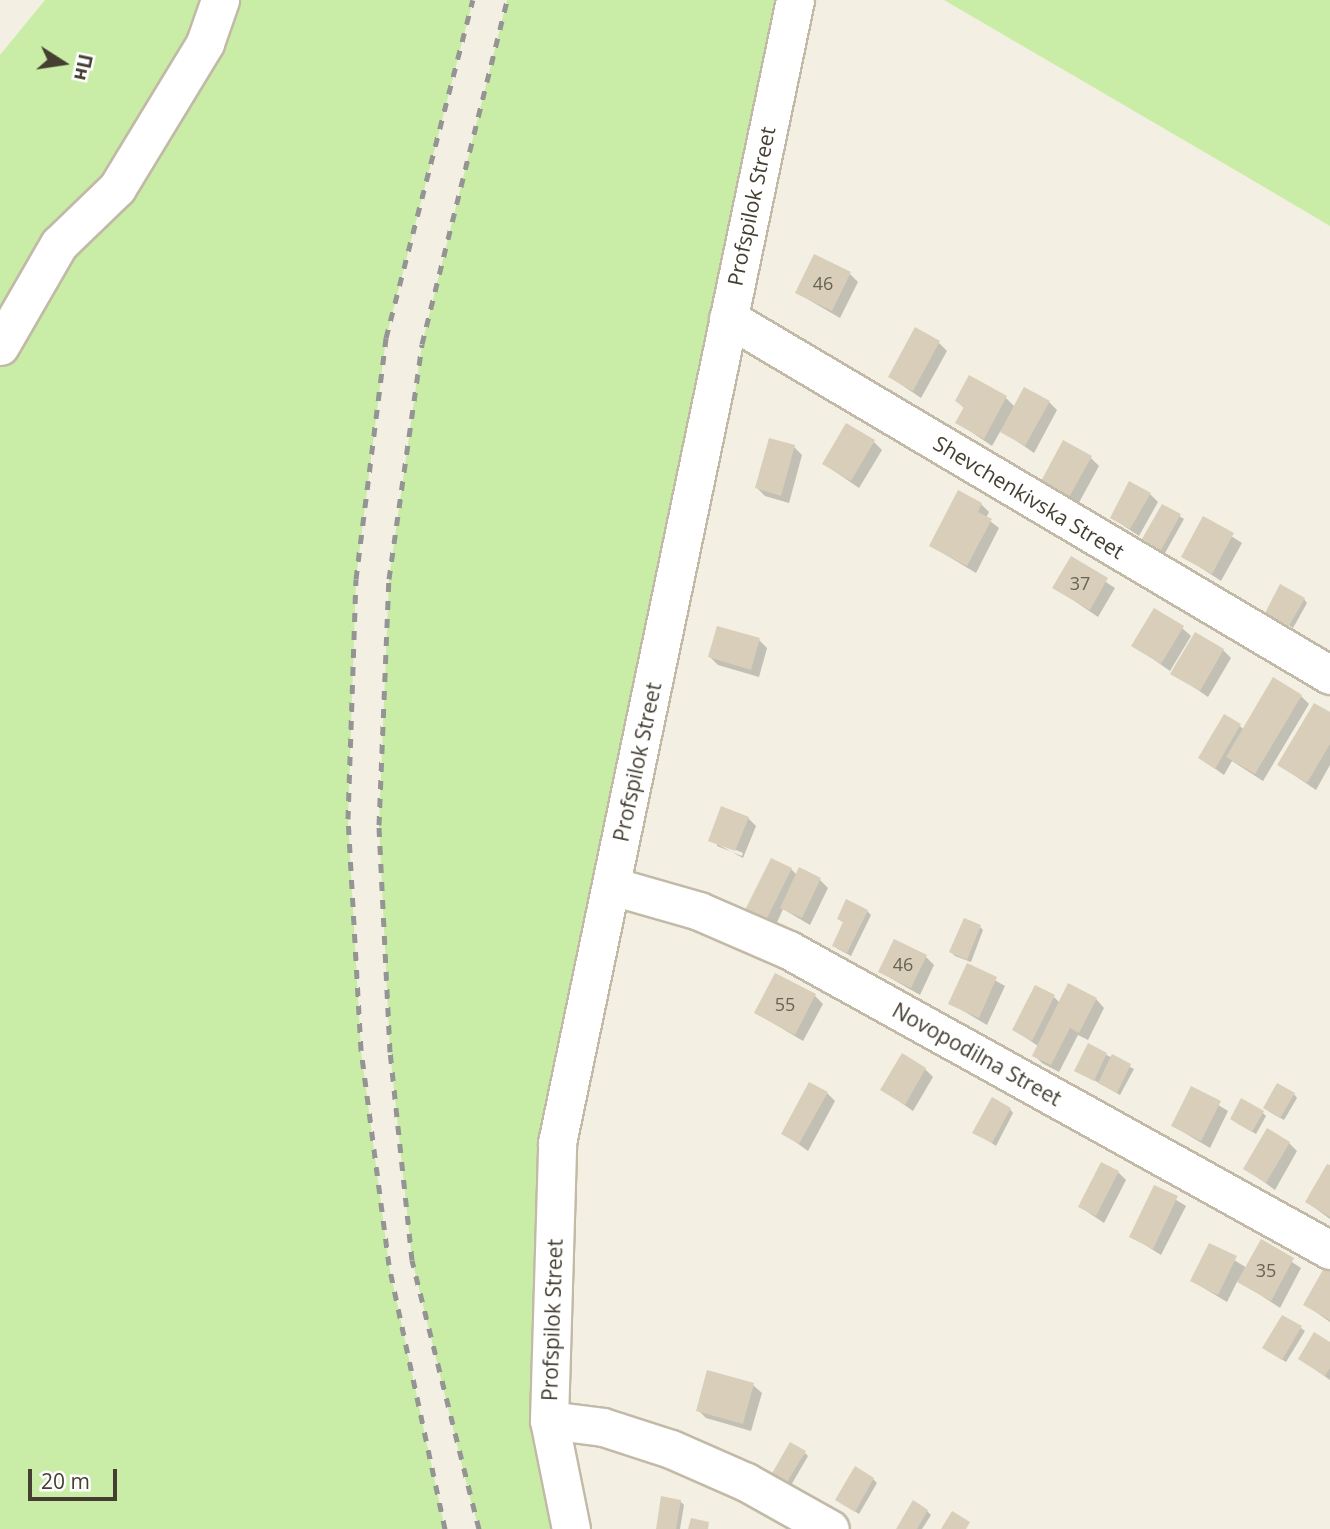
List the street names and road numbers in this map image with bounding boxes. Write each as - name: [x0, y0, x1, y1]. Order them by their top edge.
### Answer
- street label: Profspilok Street: [722, 124, 780, 288]
- street label: Shevchenkivska Street: [929, 430, 1129, 564]
- street label: Profspilok Street: [608, 680, 666, 844]
- street label: Novopodilna Street: [888, 997, 1066, 1111]
- street label: Profspilok Street: [537, 1239, 567, 1401]

